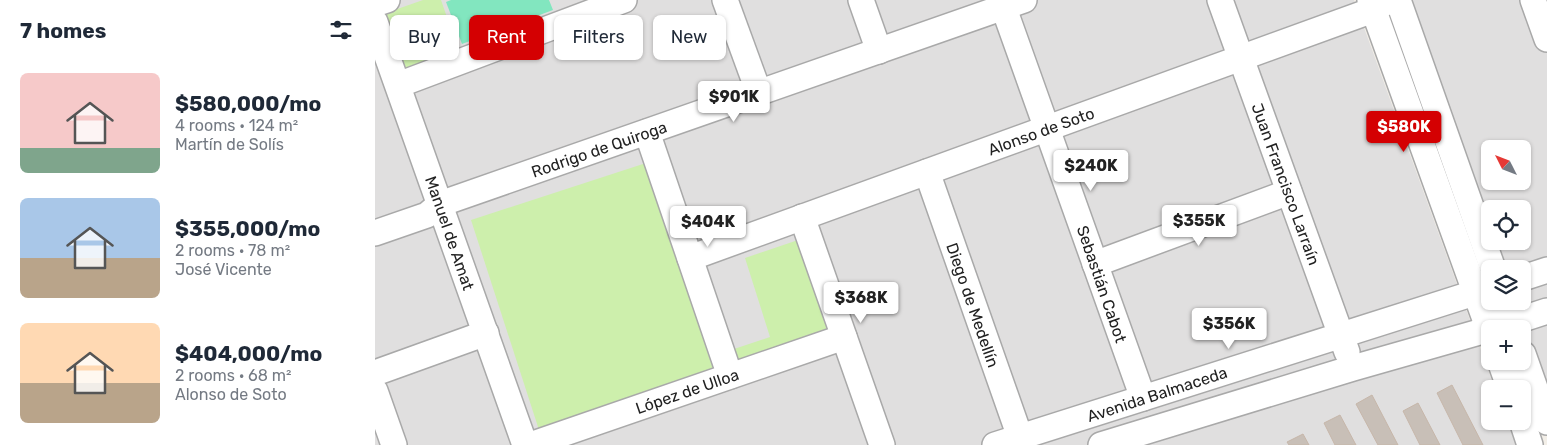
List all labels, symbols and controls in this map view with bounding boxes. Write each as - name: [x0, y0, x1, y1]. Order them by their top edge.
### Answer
- chip: Buy: [390, 15, 459, 60]
- chip: Rent: [469, 15, 544, 60]
- chip: Filters: [554, 15, 643, 60]
- chip: New: [653, 15, 726, 60]
- icon: filters: [327, 16, 355, 44]
- text: 7 homes: [20, 18, 106, 43]
- pin: $901K: [699, 80, 769, 123]
- text: $901K: [709, 87, 759, 106]
- text: $580,000/mo: [175, 91, 321, 116]
- icon: home: [60, 93, 120, 153]
- street label: Juan Francisco Larraín: [1247, 101, 1324, 268]
- street label: Alonso de Soto: [985, 103, 1097, 159]
- pin: $580K: [1369, 110, 1439, 153]
- text: 4 rooms · 124 m²: [175, 116, 298, 135]
- street label: Rodrigo de Quiroga: [529, 117, 669, 182]
- text: $580K: [1377, 117, 1431, 136]
- text: Martín de Solís: [175, 135, 284, 154]
- north arrow: [1481, 140, 1531, 190]
- map controls: [1481, 140, 1531, 430]
- pin: $240K: [1056, 150, 1126, 192]
- text: $240K: [1064, 156, 1118, 175]
- street label: Manuel de Amat: [421, 174, 478, 293]
- button: locate: [1481, 200, 1531, 250]
- pin: $355K: [1164, 204, 1234, 247]
- pin: $404K: [673, 206, 743, 248]
- text: $355K: [1173, 211, 1225, 230]
- text: $404K: [681, 212, 735, 231]
- text: $355,000/mo: [175, 216, 320, 241]
- icon: home: [60, 218, 120, 278]
- street label: Sebastián Cabot: [1073, 223, 1130, 345]
- street label: Diego de Medellín: [942, 240, 1003, 370]
- text: 2 rooms · 78 m²: [175, 241, 290, 260]
- text: José Vicente: [175, 260, 272, 279]
- button: layers: [1481, 260, 1531, 310]
- pin: $368K: [826, 282, 896, 324]
- text: $368K: [834, 288, 888, 307]
- pin: $356K: [1194, 308, 1264, 350]
- text: $356K: [1203, 314, 1255, 333]
- button: +: [1481, 320, 1531, 370]
- text: $404,000/mo: [175, 341, 322, 366]
- icon: home: [60, 343, 120, 403]
- street label: Avenida Balmaceda: [1085, 363, 1230, 426]
- street label: López de Ulloa: [633, 365, 741, 418]
- text: 2 rooms · 68 m²: [175, 366, 292, 385]
- button: −: [1481, 380, 1531, 430]
- text: Alonso de Soto: [175, 385, 287, 404]

